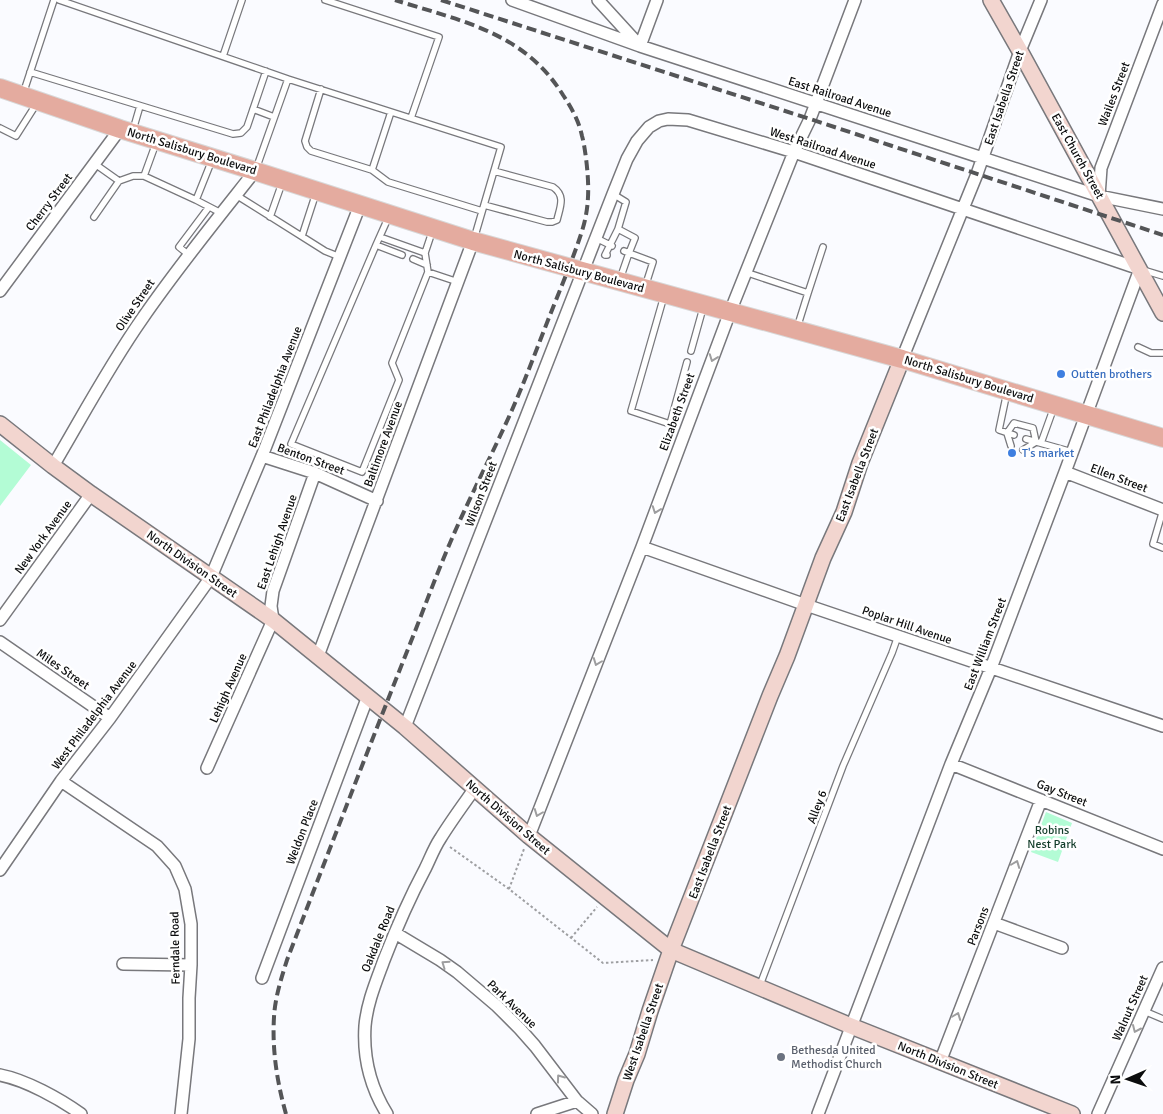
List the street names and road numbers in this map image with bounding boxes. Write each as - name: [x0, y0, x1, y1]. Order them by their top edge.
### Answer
- street label: East Isabella Street: [981, 49, 1028, 147]
- street label: Wailes Street: [1095, 60, 1134, 128]
- street label: East Railroad Avenue: [786, 74, 893, 121]
- street label: East Church Street: [1048, 111, 1107, 202]
- street label: West Railroad Avenue: [768, 124, 878, 173]
- street label: North Salisbury Boulevard: [125, 125, 258, 178]
- street label: Cherry Street: [23, 170, 76, 234]
- street label: North Salisbury Boulevard: [512, 247, 646, 296]
- street label: Olive Street: [112, 276, 158, 334]
- street label: East Philadelphia Avenue: [245, 324, 306, 450]
- street label: North Salisbury Boulevard: [902, 353, 1035, 406]
- street label: Elizabeth Street: [656, 371, 699, 453]
- street label: Baltimore Avenue: [361, 399, 406, 489]
- street label: East Isabella Street: [833, 426, 882, 524]
- street label: Benton Street: [275, 440, 347, 479]
- street label: Wilson Street: [462, 459, 501, 529]
- street label: Ellen Street: [1088, 461, 1150, 496]
- street label: East Lehigh Avenue: [254, 493, 301, 592]
- street label: New York Avenue: [12, 497, 75, 577]
- street label: North Division Street: [144, 528, 240, 601]
- street label: East William Street: [961, 596, 1010, 693]
- street label: Poplar Hill Avenue: [860, 603, 954, 648]
- street label: Miles Street: [33, 646, 92, 693]
- street label: Lehigh Avenue: [206, 651, 251, 725]
- street label: West Philadelphia Avenue: [49, 658, 140, 773]
- street label: North Division Street: [462, 777, 553, 858]
- street label: Gay Street: [1034, 777, 1089, 810]
- street label: Alley 6: [804, 788, 831, 826]
- street label: Weldon Place: [283, 797, 322, 867]
- street label: East Isabella Street: [686, 803, 735, 901]
- street label: Oakdale Road: [358, 904, 399, 974]
- street label: Parsons: [964, 905, 993, 948]
- street label: Ferndale Road: [167, 911, 184, 985]
- street label: Walnut Street: [1109, 973, 1152, 1043]
- street label: Park Avenue: [484, 977, 540, 1032]
- street label: West Isabella Street: [620, 982, 667, 1083]
- street label: North Division Street: [895, 1038, 1000, 1092]

